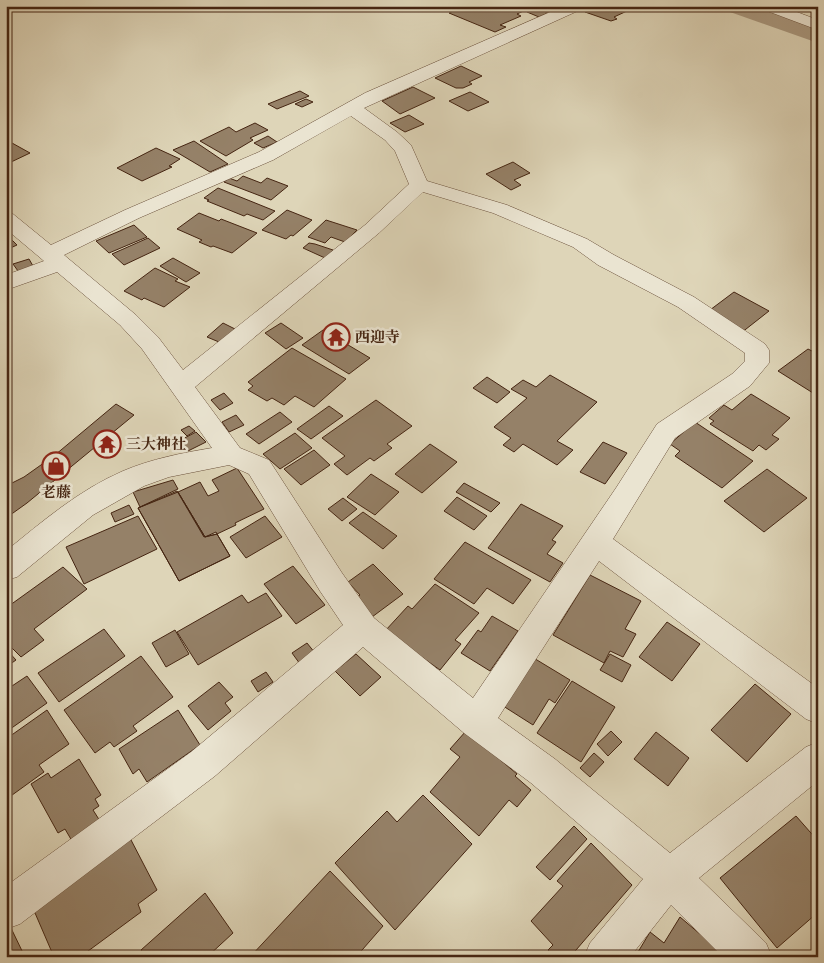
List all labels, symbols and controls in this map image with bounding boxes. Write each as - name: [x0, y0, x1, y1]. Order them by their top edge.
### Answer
- temple icon: 西迎寺: [321, 322, 351, 352]
- place label: 西迎寺: [355, 328, 400, 349]
- temple icon: 三大神社: [92, 429, 122, 459]
- place label: 三大神社: [126, 435, 186, 456]
- shop icon: 老藤: [41, 451, 71, 481]
- place label: 老藤: [41, 483, 71, 504]

